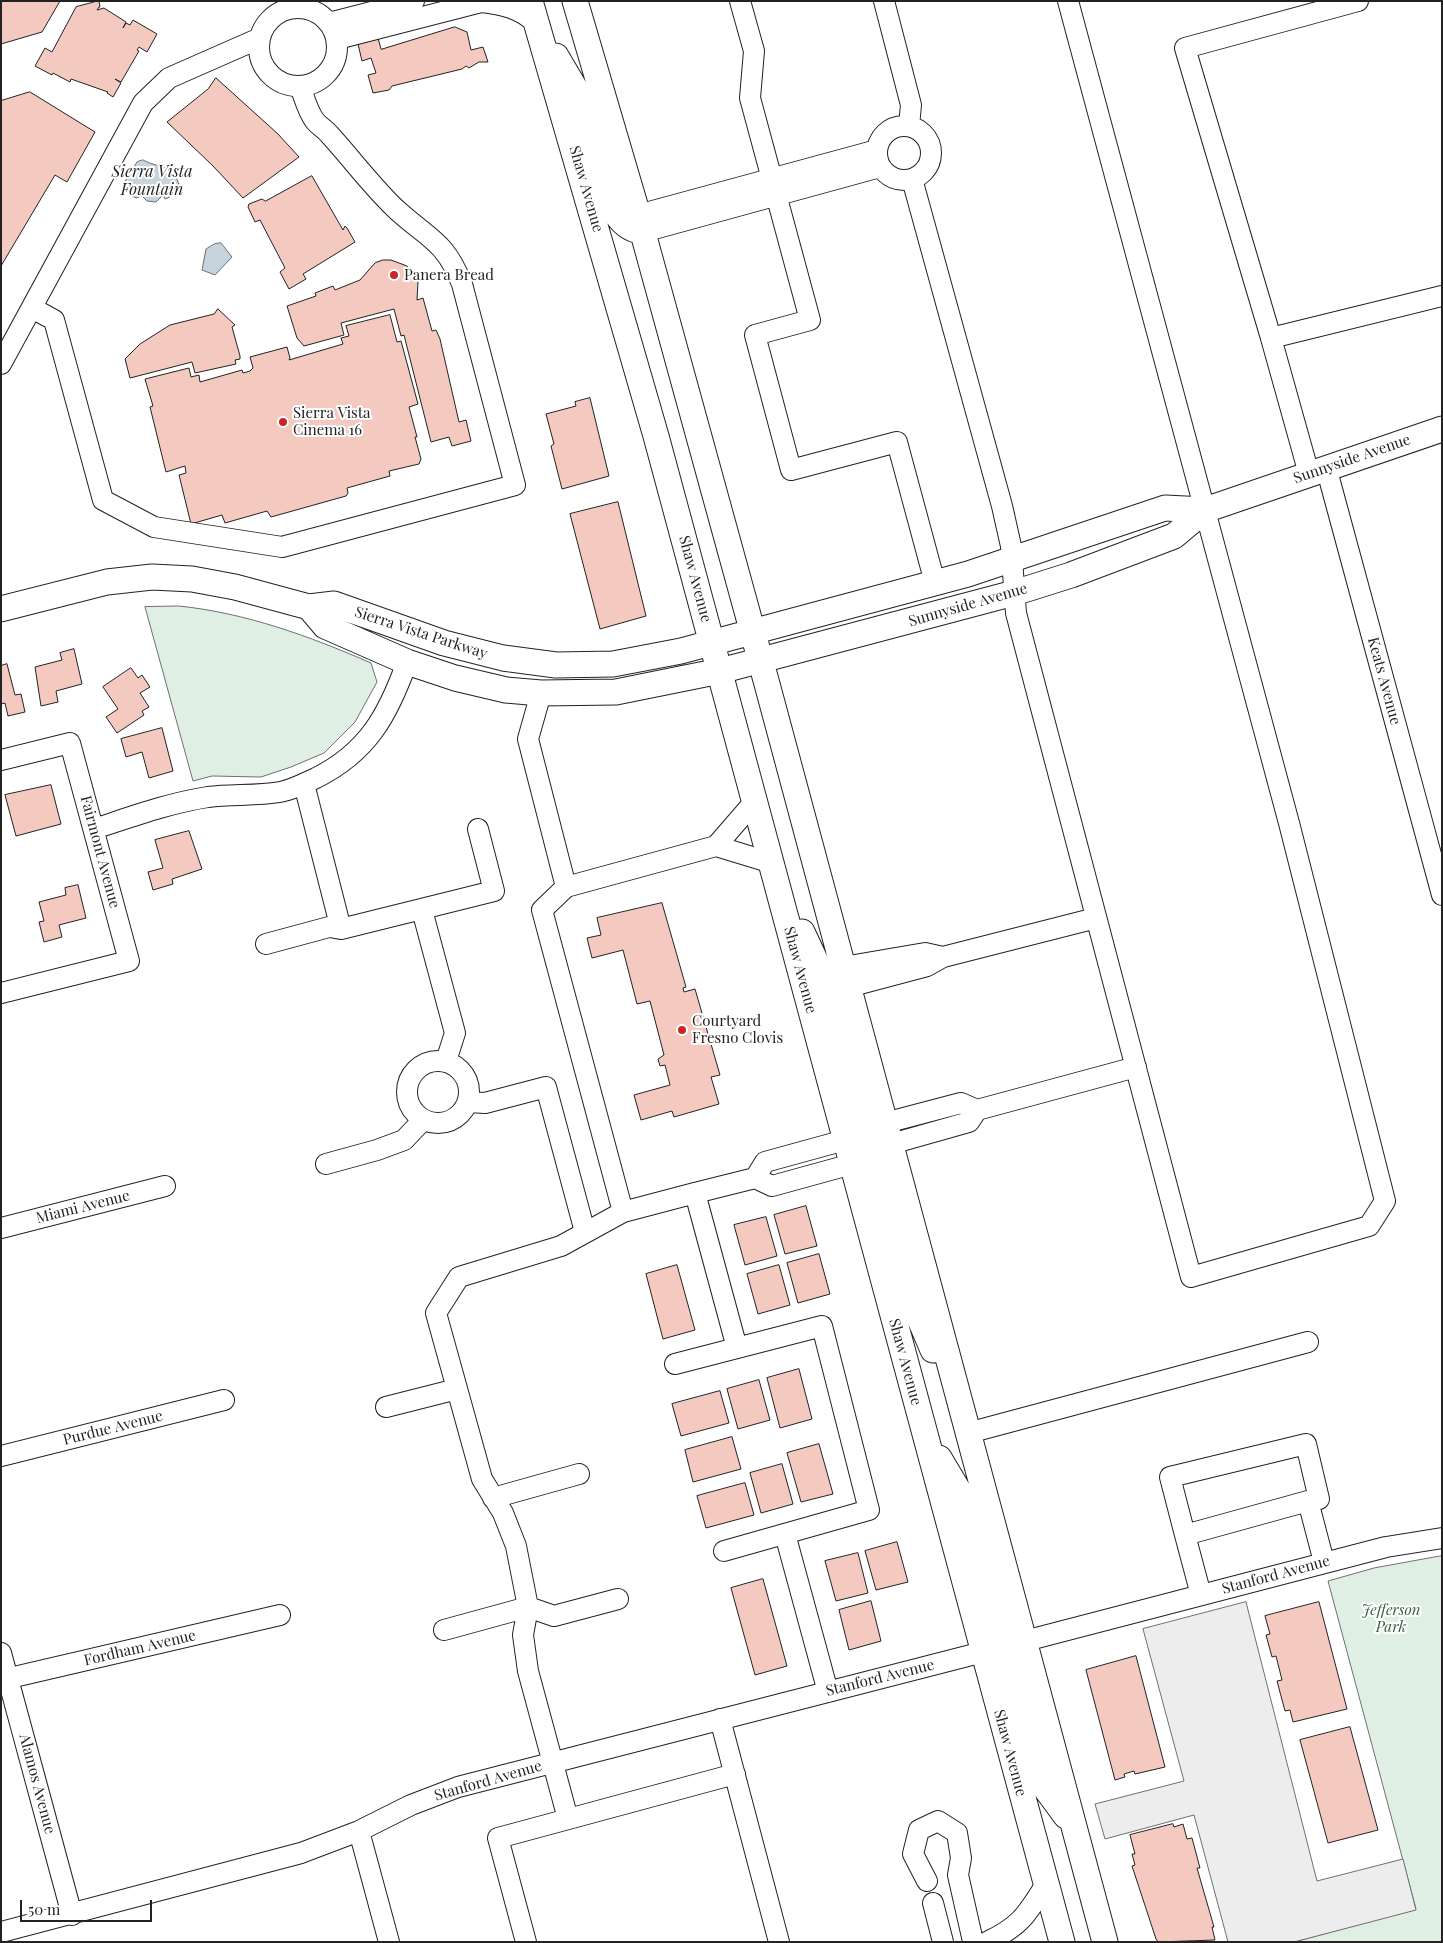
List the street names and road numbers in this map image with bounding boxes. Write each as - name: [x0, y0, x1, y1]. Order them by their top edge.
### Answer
- street label: Shaw Avenue: [565, 144, 607, 234]
- street label: Sunnyside Avenue: [1291, 431, 1413, 487]
- street label: Shaw Avenue: [675, 534, 715, 624]
- street label: Sunnyside Avenue: [907, 579, 1029, 631]
- street label: Sierra Vista Parkway: [352, 603, 490, 663]
- street label: Keats Avenue: [1364, 635, 1404, 727]
- street label: Fairmont Avenue: [76, 794, 124, 910]
- street label: Shaw Avenue: [780, 925, 820, 1015]
- street label: Miami Avenue: [34, 1187, 132, 1227]
- street label: Shaw Avenue: [885, 1317, 925, 1407]
- street label: Purdue Avenue: [61, 1407, 165, 1449]
- street label: Stanford Avenue: [1220, 1552, 1332, 1598]
- street label: Fordham Avenue: [82, 1626, 198, 1670]
- street label: Stanford Avenue: [824, 1656, 936, 1700]
- street label: Shaw Avenue: [990, 1708, 1030, 1798]
- street label: Alamos Avenue: [15, 1732, 59, 1836]
- street label: Stanford Avenue: [432, 1757, 544, 1805]

